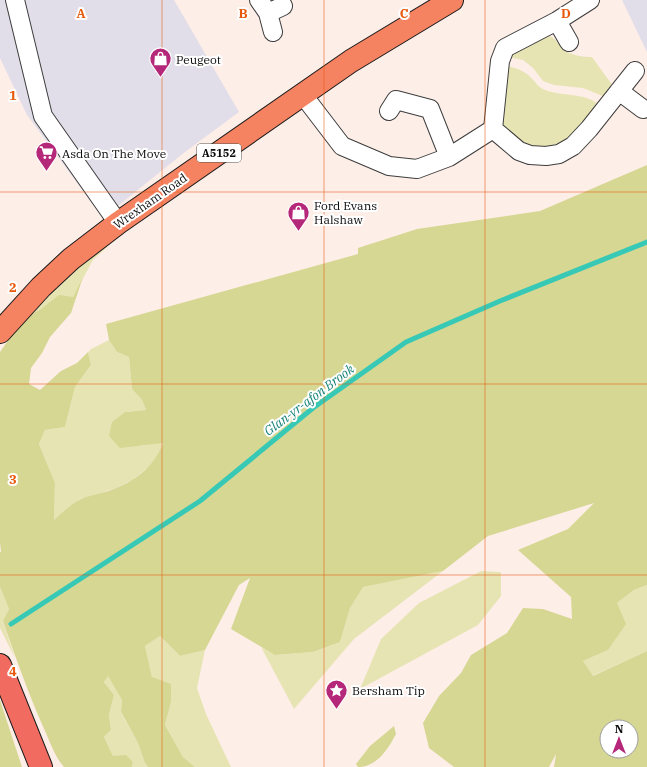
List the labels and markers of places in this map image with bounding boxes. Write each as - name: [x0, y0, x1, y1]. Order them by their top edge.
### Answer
- shop icon: Peugeot: [147, 46, 173, 79]
- place label: Peugeot: [176, 52, 221, 67]
- supermarket icon: Asda On The Move: [33, 140, 59, 173]
- place label: Asda On The Move: [62, 146, 166, 161]
- place label: Ford Evans Halshaw: [314, 198, 377, 227]
- shop icon: Ford Evans Halshaw: [286, 199, 312, 232]
- place icon: Bersham Tip: [324, 677, 350, 710]
- place label: Bersham Tip: [352, 683, 425, 698]

